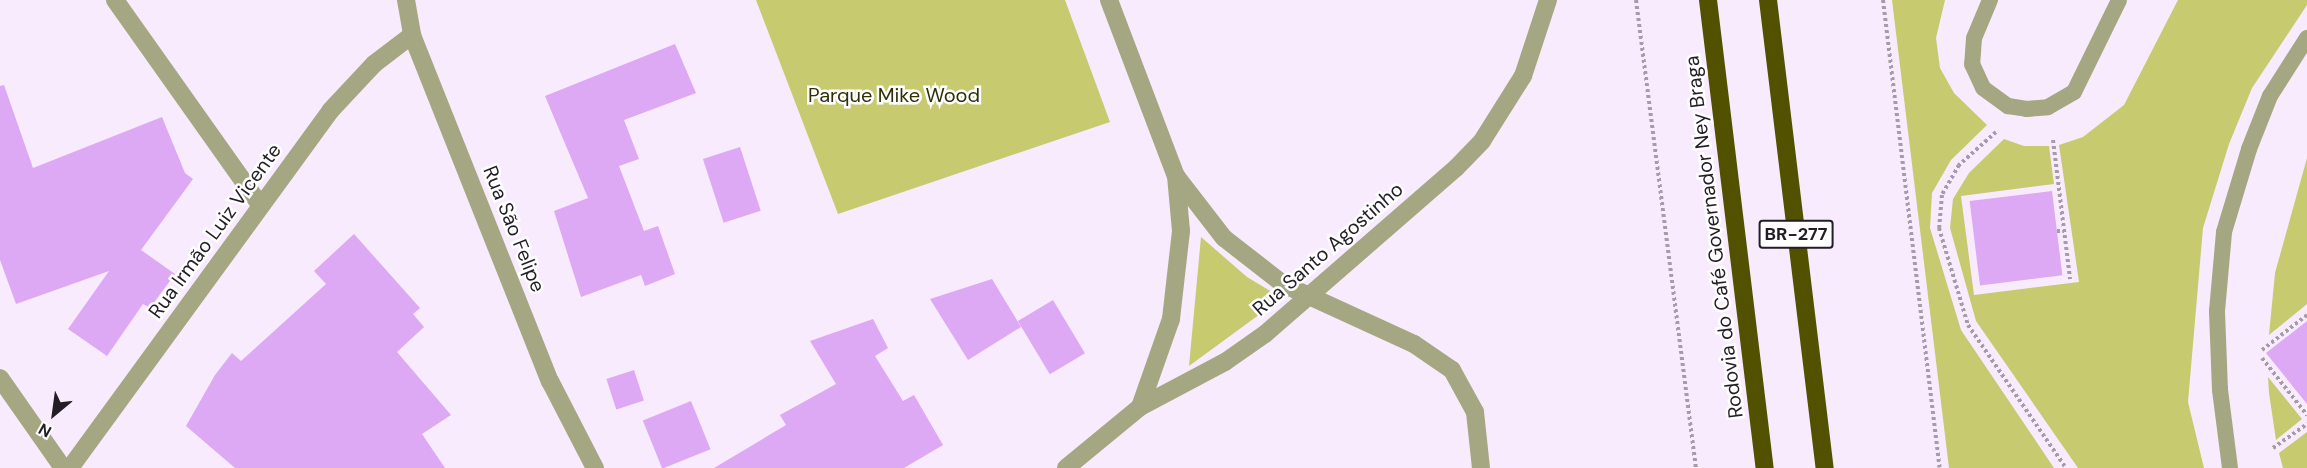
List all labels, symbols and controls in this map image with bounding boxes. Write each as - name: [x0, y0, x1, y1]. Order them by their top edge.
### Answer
- street label: Rodovia do Café Governador Ney Braga: [1680, 54, 1748, 420]
- park label: Parque Mike Wood: [808, 83, 980, 107]
- street label: Rua Irmão Luiz Vicente: [144, 139, 286, 323]
- street label: Rua São Felipe: [478, 162, 550, 296]
- street label: Rua Santo Agostinho: [1248, 177, 1408, 321]
- road number: BR-277: [1758, 219, 1834, 249]
- north arrow: [24, 384, 84, 444]
- text: N: [35, 418, 55, 442]

